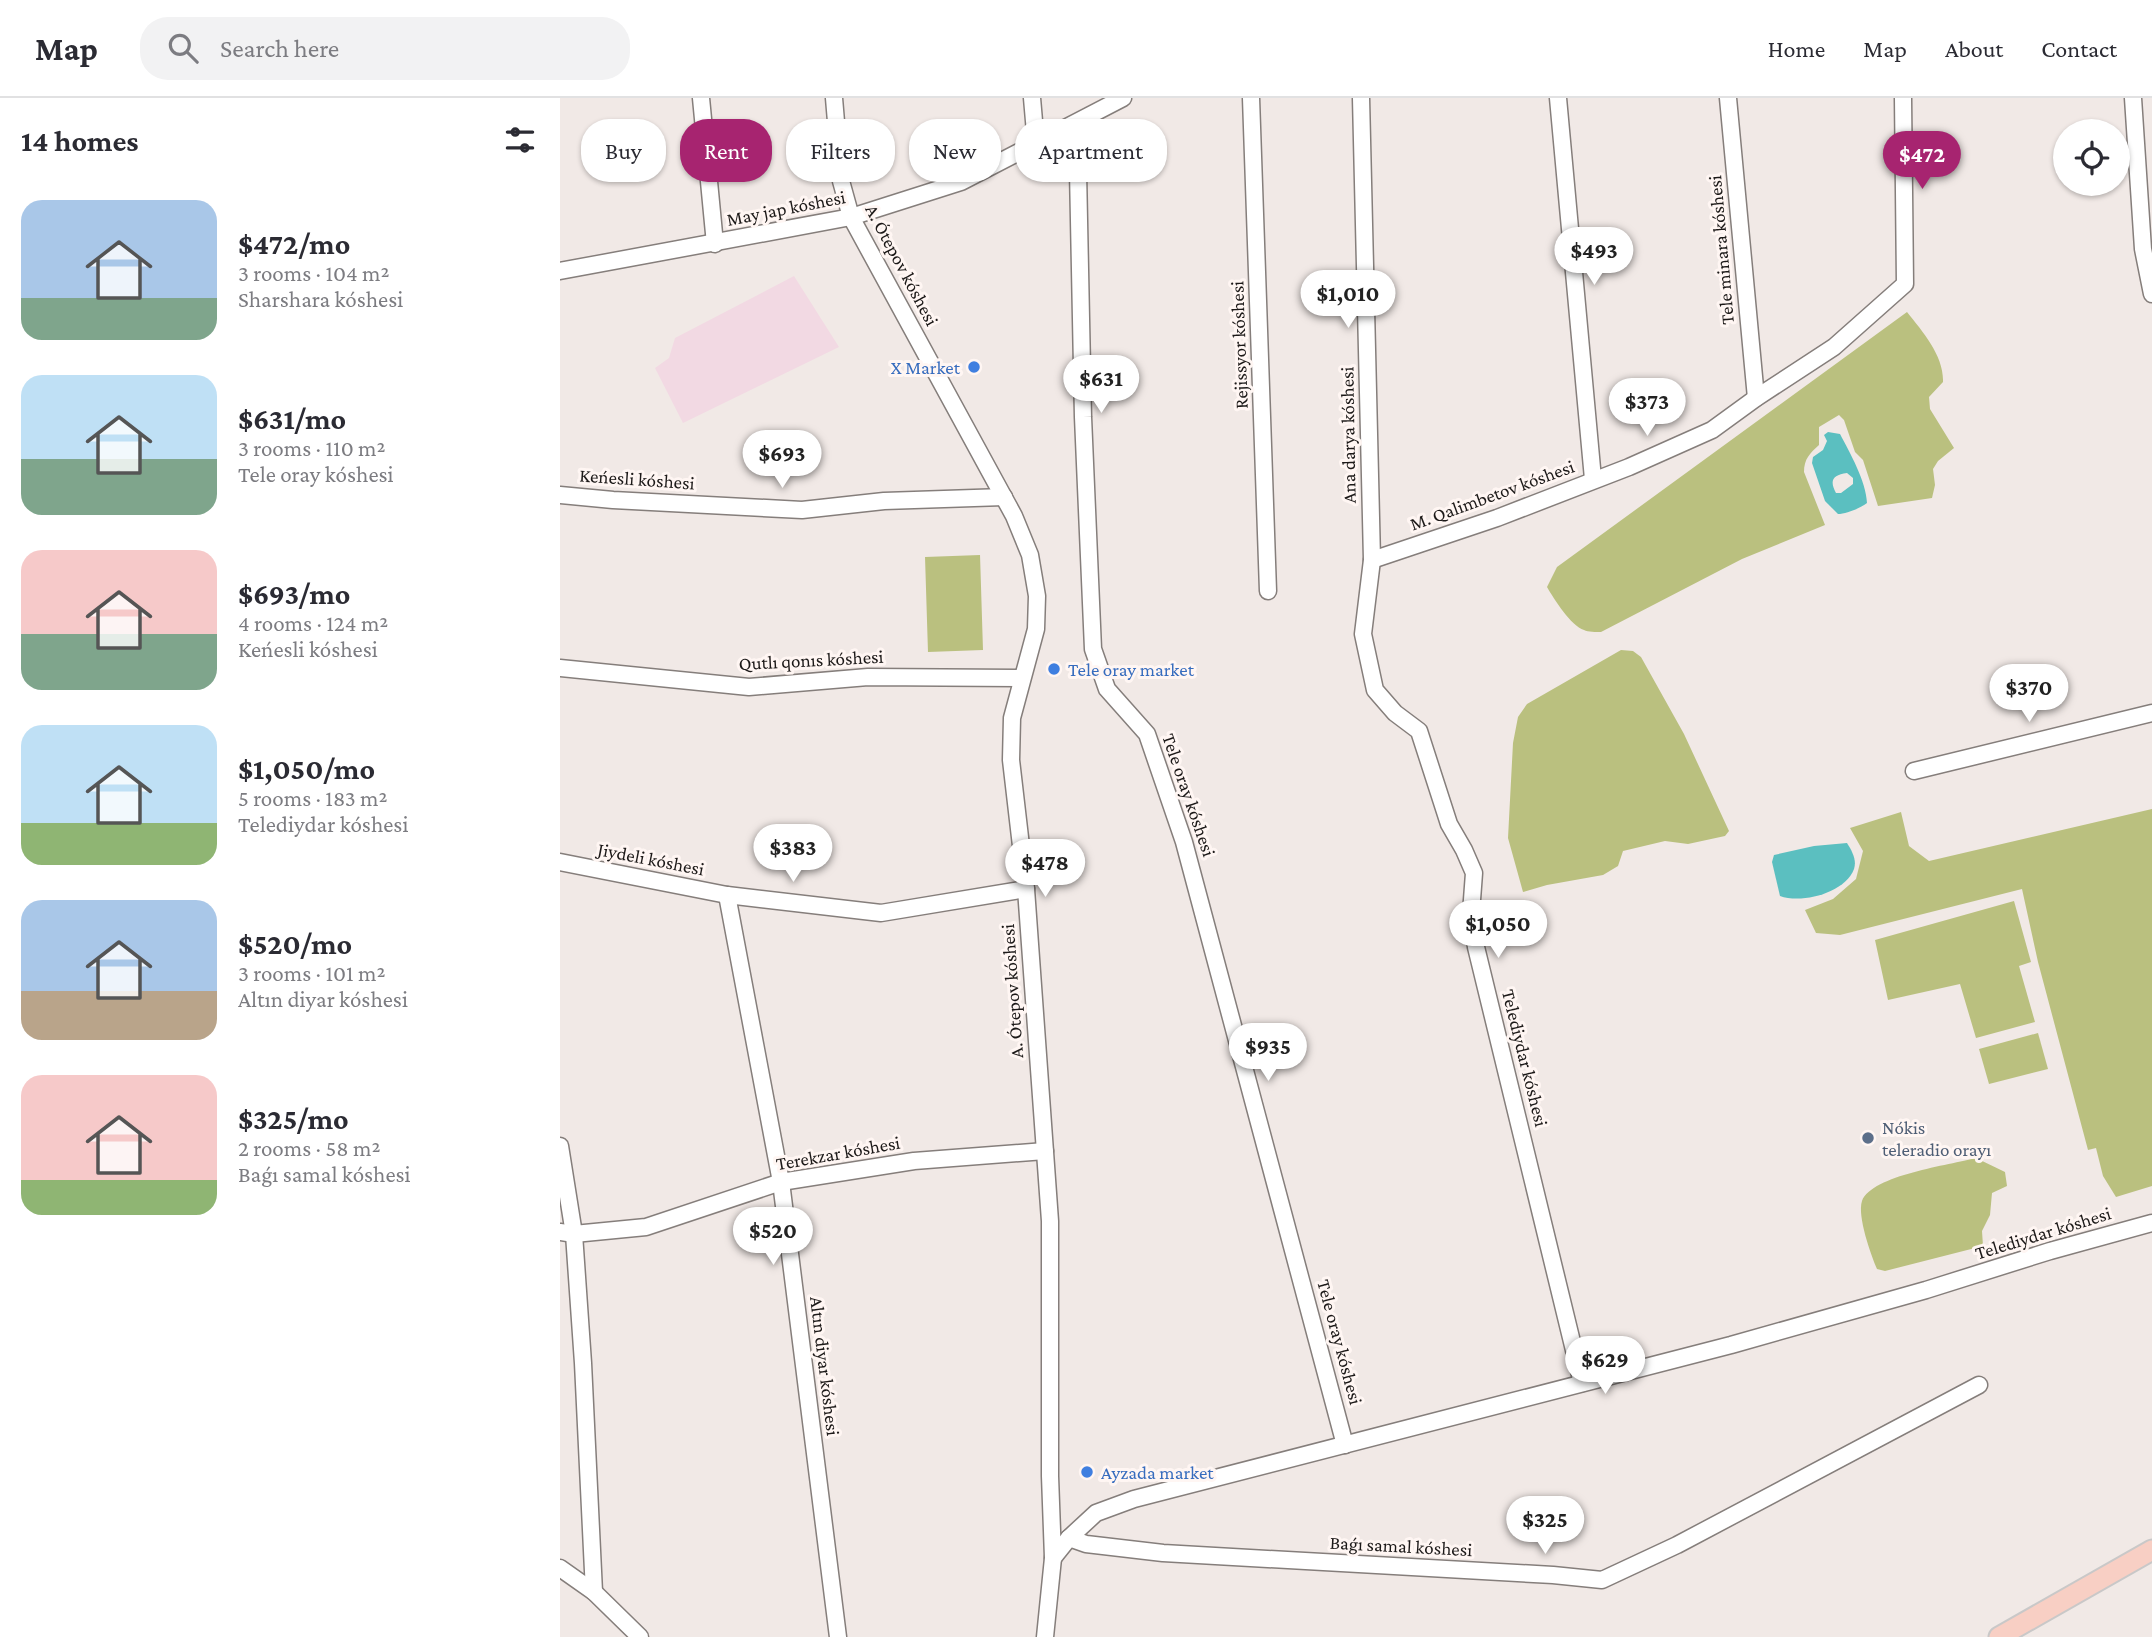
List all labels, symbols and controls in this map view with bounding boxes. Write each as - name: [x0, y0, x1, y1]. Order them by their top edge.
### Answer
- search box: [140, 17, 630, 80]
- icon: search: [164, 29, 202, 67]
- text: Map: [35, 30, 98, 67]
- text: Search here: [220, 34, 339, 63]
- text: Home: [1768, 35, 1825, 62]
- text: Map: [1863, 35, 1907, 62]
- text: About: [1945, 35, 2003, 62]
- text: Contact: [2041, 35, 2117, 62]
- chip: Buy: [581, 119, 666, 182]
- chip: Rent: [680, 119, 772, 182]
- chip: Filters: [786, 119, 895, 182]
- chip: New: [909, 119, 1001, 182]
- chip: Apartment: [1015, 119, 1167, 182]
- map controls: [2053, 119, 2130, 196]
- button: locate: [2053, 119, 2130, 196]
- icon: filters: [501, 121, 539, 159]
- text: 14 homes: [21, 124, 139, 157]
- pin: $472: [1881, 132, 1963, 191]
- text: $472: [1899, 141, 1945, 167]
- street label: Tele minara kóshesi: [1704, 175, 1738, 325]
- street label: May jap kóshesi: [725, 186, 847, 231]
- street label: A. Ótepov kóshesi: [861, 201, 943, 329]
- text: $472/mo: [238, 227, 350, 260]
- icon: home: [77, 228, 161, 312]
- pin: $493: [1553, 228, 1635, 287]
- text: $493: [1570, 237, 1618, 263]
- text: 3 rooms · 104 m²: [238, 260, 390, 286]
- pin: $1,010: [1291, 271, 1405, 330]
- street label: Rejissyor kóshesi: [1226, 280, 1253, 409]
- text: $1,010: [1317, 280, 1379, 306]
- text: Sharshara kóshesi: [238, 286, 403, 312]
- pin: $631: [1060, 356, 1142, 415]
- place label: X Market: [891, 357, 961, 378]
- marker: X Market: [966, 359, 982, 375]
- text: $631: [1079, 365, 1123, 391]
- street label: Ana darya kóshesi: [1336, 366, 1360, 504]
- pin: $373: [1606, 378, 1688, 438]
- text: $373: [1625, 388, 1669, 414]
- text: $631/mo: [238, 402, 346, 435]
- icon: home: [77, 403, 161, 487]
- pin: $693: [741, 430, 823, 490]
- text: 3 rooms · 110 m²: [238, 435, 385, 461]
- text: $693: [759, 440, 805, 466]
- street label: M. Qalimbetov kóshesi: [1407, 456, 1577, 534]
- text: Tele oray kóshesi: [238, 461, 394, 487]
- street label: Keńesli kóshesi: [579, 465, 695, 494]
- text: $693/mo: [238, 577, 350, 610]
- icon: home: [77, 578, 161, 662]
- text: 4 rooms · 124 m²: [238, 610, 388, 636]
- text: Keńesli kóshesi: [238, 636, 378, 662]
- street label: Qutlı qonıs kóshesi: [738, 646, 884, 674]
- place label: Tele oray market: [1068, 659, 1195, 680]
- marker: Tele oray market: [1046, 661, 1062, 677]
- pin: $370: [1988, 664, 2070, 724]
- text: $370: [2005, 674, 2053, 700]
- street label: Tele oray kóshesi: [1158, 731, 1220, 859]
- text: $1,050/mo: [238, 752, 375, 785]
- icon: home: [77, 753, 161, 837]
- text: 5 rooms · 183 m²: [238, 785, 388, 811]
- text: Telediydar kóshesi: [238, 811, 408, 837]
- pin: $383: [752, 824, 834, 884]
- text: $383: [769, 834, 817, 860]
- street label: Jiydeli kóshesi: [594, 838, 706, 880]
- pin: $478: [1004, 840, 1086, 899]
- text: $478: [1021, 849, 1069, 875]
- pin: $1,050: [1441, 900, 1555, 960]
- text: $1,050: [1465, 910, 1531, 936]
- street label: A. Ótepov kóshesi: [997, 923, 1027, 1059]
- text: $520/mo: [238, 927, 352, 960]
- icon: home: [77, 928, 161, 1012]
- text: 3 rooms · 101 m²: [238, 960, 385, 986]
- text: Altın diyar kóshesi: [238, 986, 408, 1012]
- street label: Telediydar kóshesi: [1498, 987, 1552, 1129]
- pin: $935: [1227, 1024, 1309, 1083]
- text: $935: [1245, 1033, 1291, 1059]
- text: $325/mo: [238, 1102, 349, 1135]
- icon: home: [77, 1103, 161, 1187]
- place label: Nókis teleradio orayı: [1882, 1117, 1991, 1160]
- marker: Nókis teleradio orayı: [1860, 1130, 1876, 1146]
- street label: Terekzar kóshesi: [774, 1132, 902, 1174]
- text: 2 rooms · 58 m²: [238, 1135, 380, 1161]
- text: Baǵı samal kóshesi: [238, 1161, 411, 1187]
- street label: Telediydar kóshesi: [1973, 1202, 2113, 1264]
- pin: $520: [732, 1208, 814, 1267]
- text: $520: [749, 1217, 797, 1243]
- street label: Tele oray kóshesi: [1313, 1277, 1367, 1407]
- street label: Altın diyar kóshesi: [806, 1295, 844, 1437]
- pin: $629: [1564, 1336, 1646, 1396]
- text: $629: [1581, 1346, 1629, 1372]
- place label: Ayzada market: [1101, 1462, 1214, 1483]
- marker: Ayzada market: [1079, 1464, 1095, 1480]
- pin: $325: [1504, 1496, 1586, 1556]
- text: $325: [1522, 1506, 1568, 1532]
- street label: Baǵı samal kóshesi: [1329, 1532, 1473, 1560]

